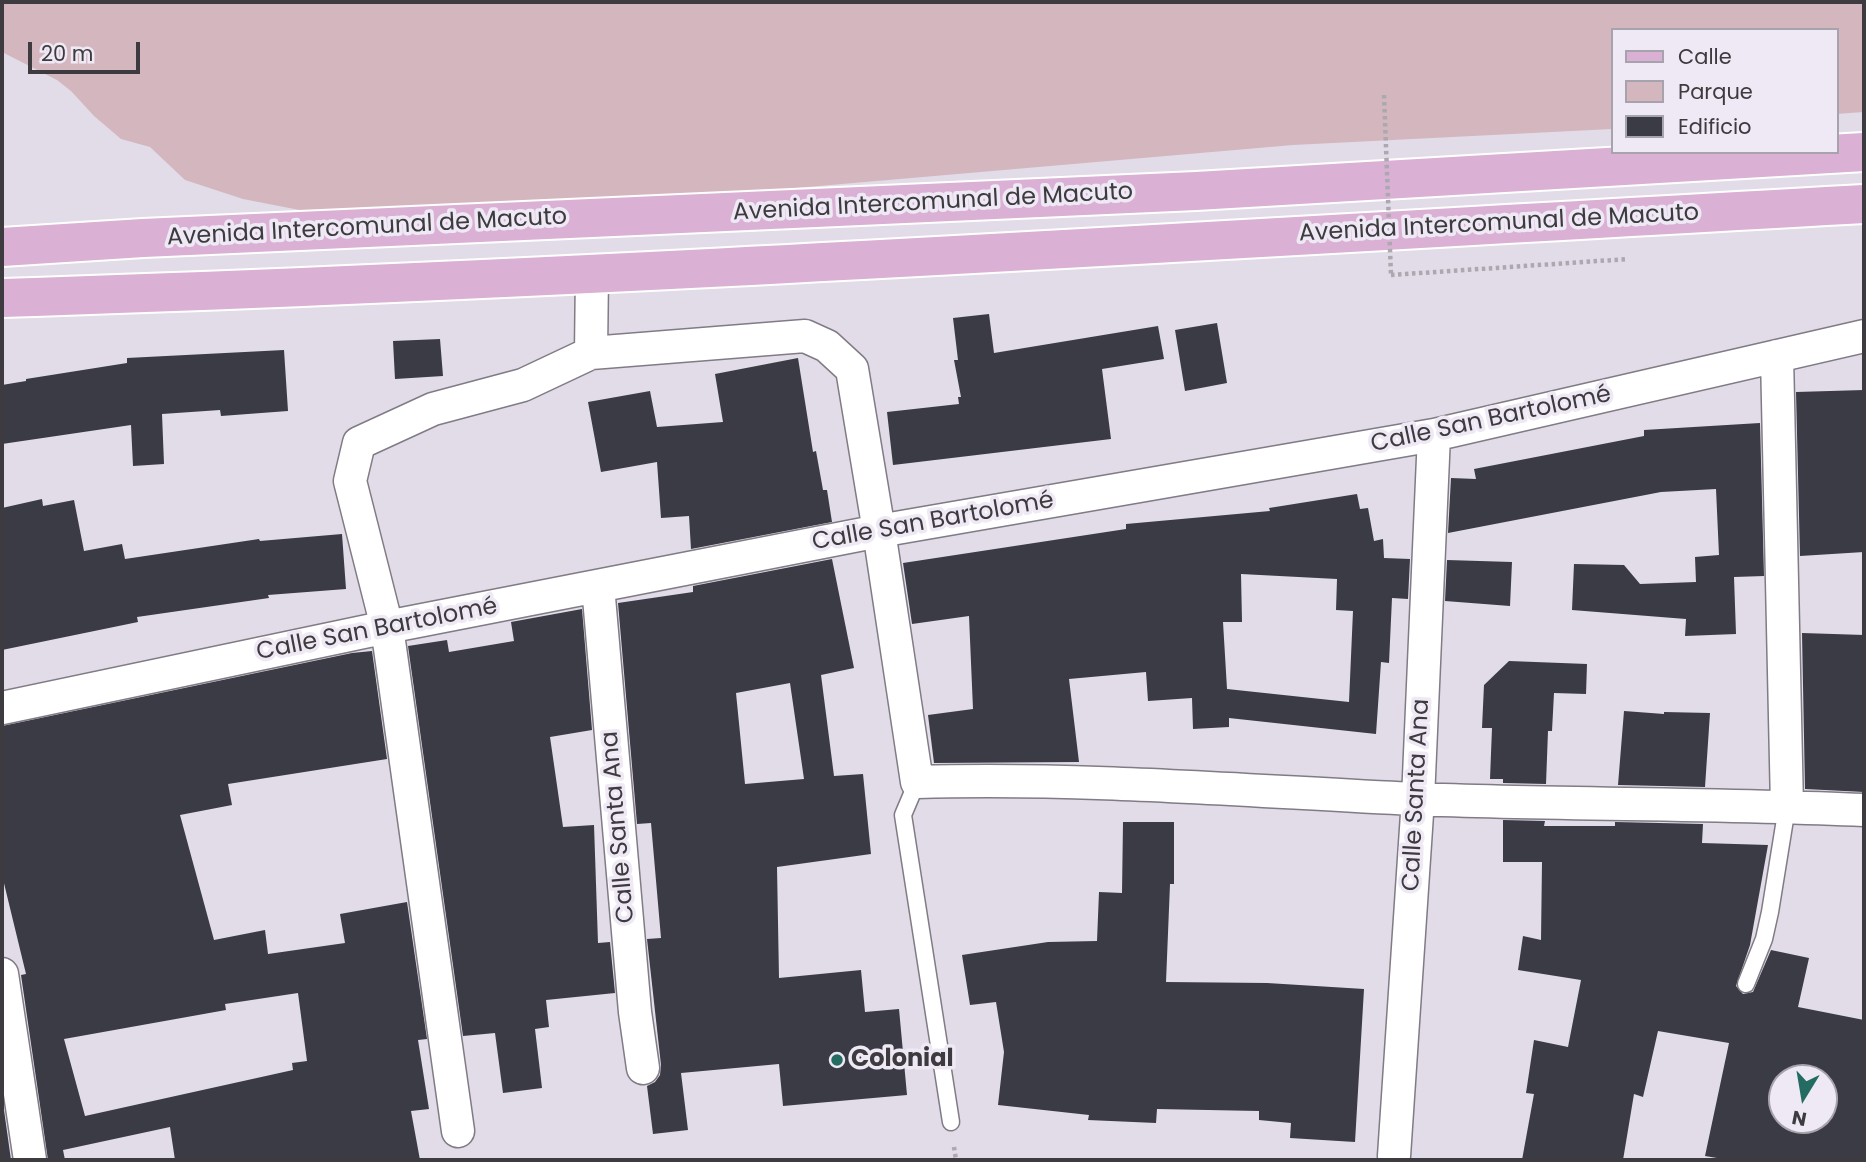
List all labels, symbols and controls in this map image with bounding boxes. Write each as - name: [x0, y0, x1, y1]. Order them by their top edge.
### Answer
- scale bar: [32, 28, 144, 72]
- legend: [1610, 28, 1838, 154]
- text: 20 m: [41, 39, 94, 68]
- text: Calle: [1678, 42, 1732, 71]
- text: Parque: [1678, 77, 1753, 106]
- text: Edificio: [1678, 112, 1752, 141]
- street label: Avenida Intercomunal de Macuto: [732, 178, 1134, 228]
- street label: Avenida Intercomunal de Macuto: [1298, 199, 1700, 249]
- street label: Avenida Intercomunal de Macuto: [166, 203, 568, 253]
- street label: Calle San Bartolomé: [1368, 380, 1614, 460]
- street label: Calle San Bartolomé: [810, 487, 1056, 557]
- street label: Calle San Bartolomé: [254, 593, 500, 667]
- street label: Calle Santa Ana: [1398, 698, 1436, 892]
- street label: Calle Santa Ana: [596, 730, 642, 924]
- place label: Colonial: [851, 1046, 954, 1074]
- marker: Colonial: [829, 1052, 845, 1068]
- north arrow: [1768, 1064, 1838, 1134]
- text: N: [1790, 1104, 1809, 1133]

